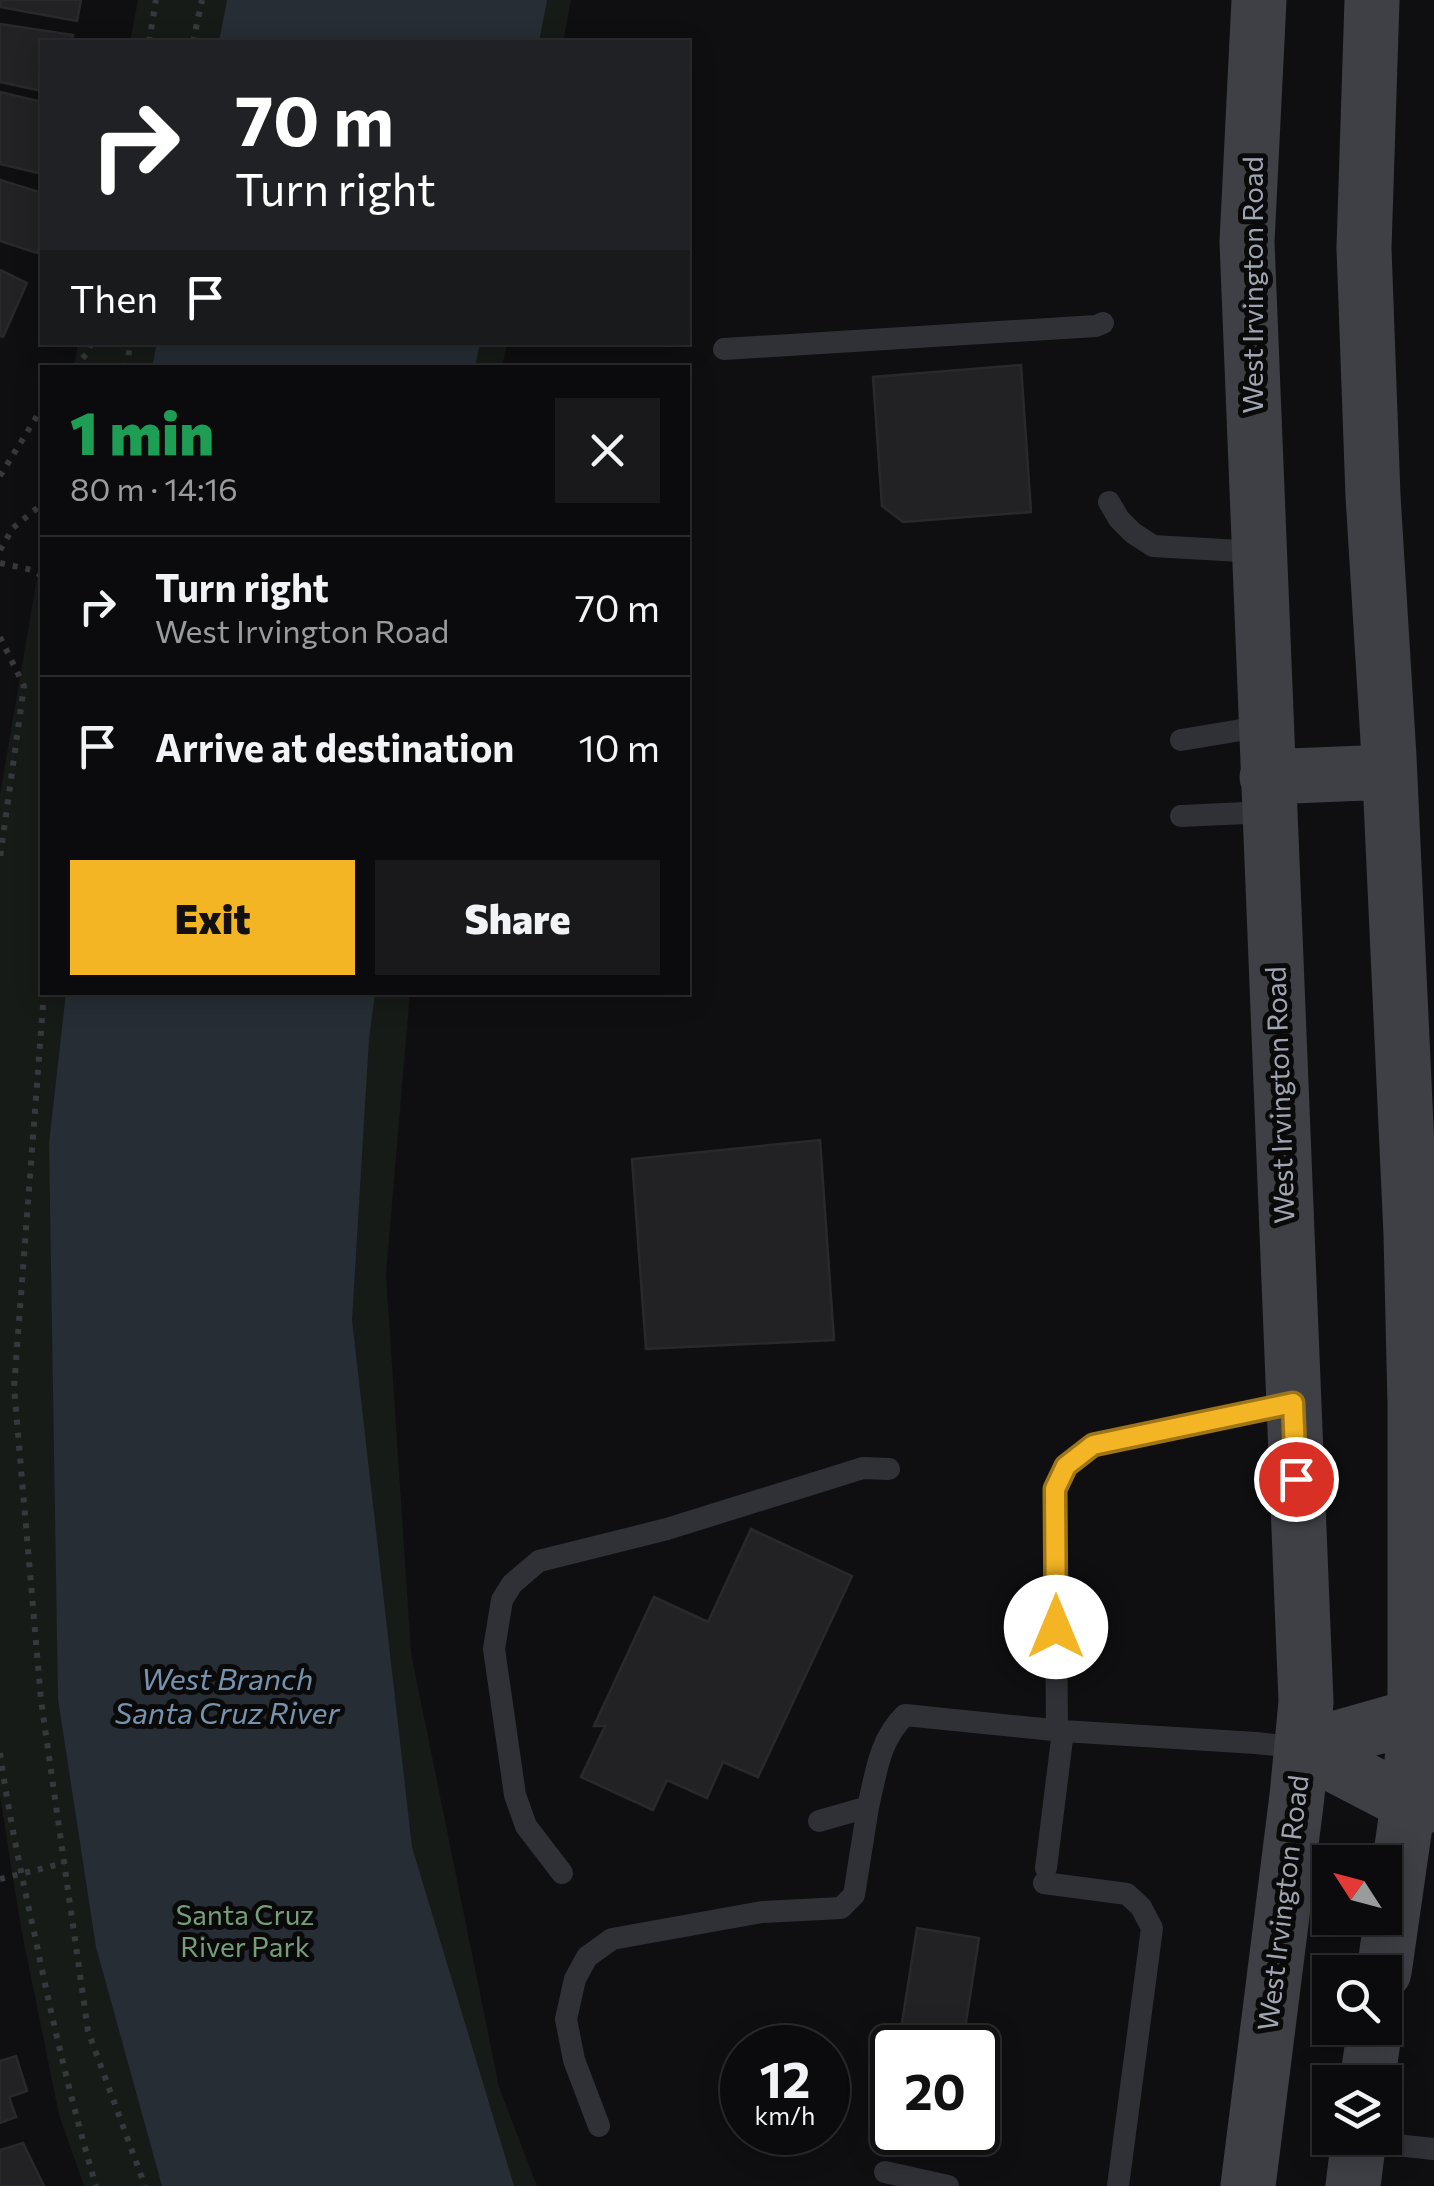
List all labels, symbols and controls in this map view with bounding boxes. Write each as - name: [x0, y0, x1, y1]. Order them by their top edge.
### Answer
- text: 70 m: [235, 75, 394, 160]
- icon: right: [70, 80, 200, 210]
- street label: West Irvington Road: [1235, 156, 1269, 414]
- text: Turn right: [235, 160, 436, 215]
- icon: arrive: [178, 270, 233, 325]
- text: Then: [70, 274, 158, 321]
- text: 1 min: [70, 394, 214, 467]
- button: close: [555, 398, 660, 503]
- text: 80 m · 14:16: [70, 468, 238, 508]
- text: Turn right: [155, 563, 329, 610]
- icon: right: [70, 579, 125, 634]
- text: 70 m: [575, 583, 660, 630]
- text: West Irvington Road: [155, 610, 449, 650]
- icon: arrive: [70, 719, 125, 774]
- text: Arrive at destination: [155, 723, 514, 770]
- text: 10 m: [579, 723, 660, 770]
- button: Exit: [70, 860, 355, 975]
- button: Share: [375, 860, 660, 975]
- street label: West Irvington Road: [1258, 966, 1300, 1224]
- pin: [1254, 1437, 1339, 1522]
- icon: arrive: [1269, 1452, 1324, 1507]
- position arrow: [1004, 1575, 1108, 1679]
- water label: West Branch Santa Cruz River: [115, 1659, 340, 1730]
- street label: West Irvington Road: [1249, 1773, 1315, 2033]
- north arrow: [1312, 1845, 1402, 1935]
- map controls: [1312, 1845, 1402, 2155]
- park label: Santa Cruz River Park: [176, 1897, 314, 1963]
- button: search: [1312, 1955, 1402, 2045]
- speed limit sign: 20: [870, 2025, 1000, 2155]
- text: 12: [759, 2047, 811, 2108]
- button: layers: [1312, 2065, 1402, 2155]
- text: km/h: [755, 2100, 815, 2130]

